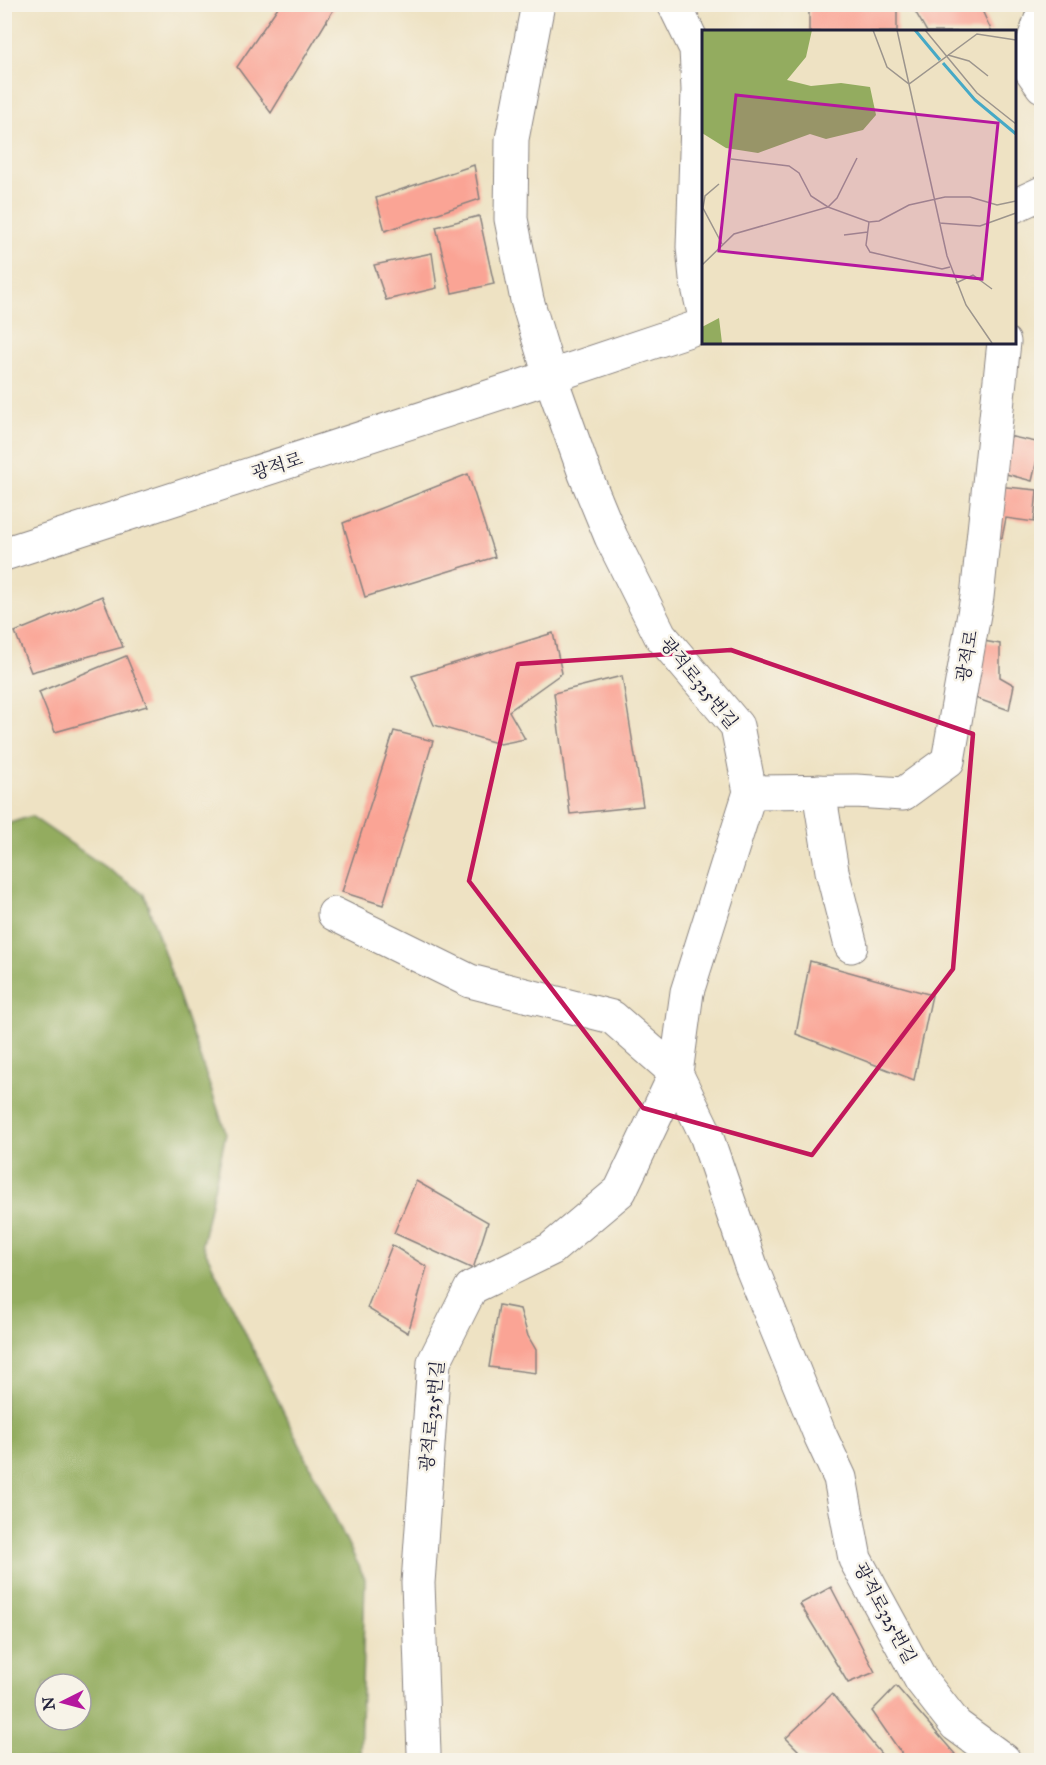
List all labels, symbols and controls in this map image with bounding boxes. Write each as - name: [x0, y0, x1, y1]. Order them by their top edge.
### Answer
- inset map: [702, 30, 1016, 344]
- street label: 광적로: [249, 447, 305, 485]
- street label: 광적로: [952, 628, 982, 684]
- street label: 광적로325번길: [655, 633, 743, 733]
- street label: 광적로325번길: [415, 1360, 449, 1472]
- street label: 광적로325번길: [849, 1559, 921, 1667]
- north arrow: [33, 1672, 93, 1732]
- text: N: [38, 1695, 59, 1711]

